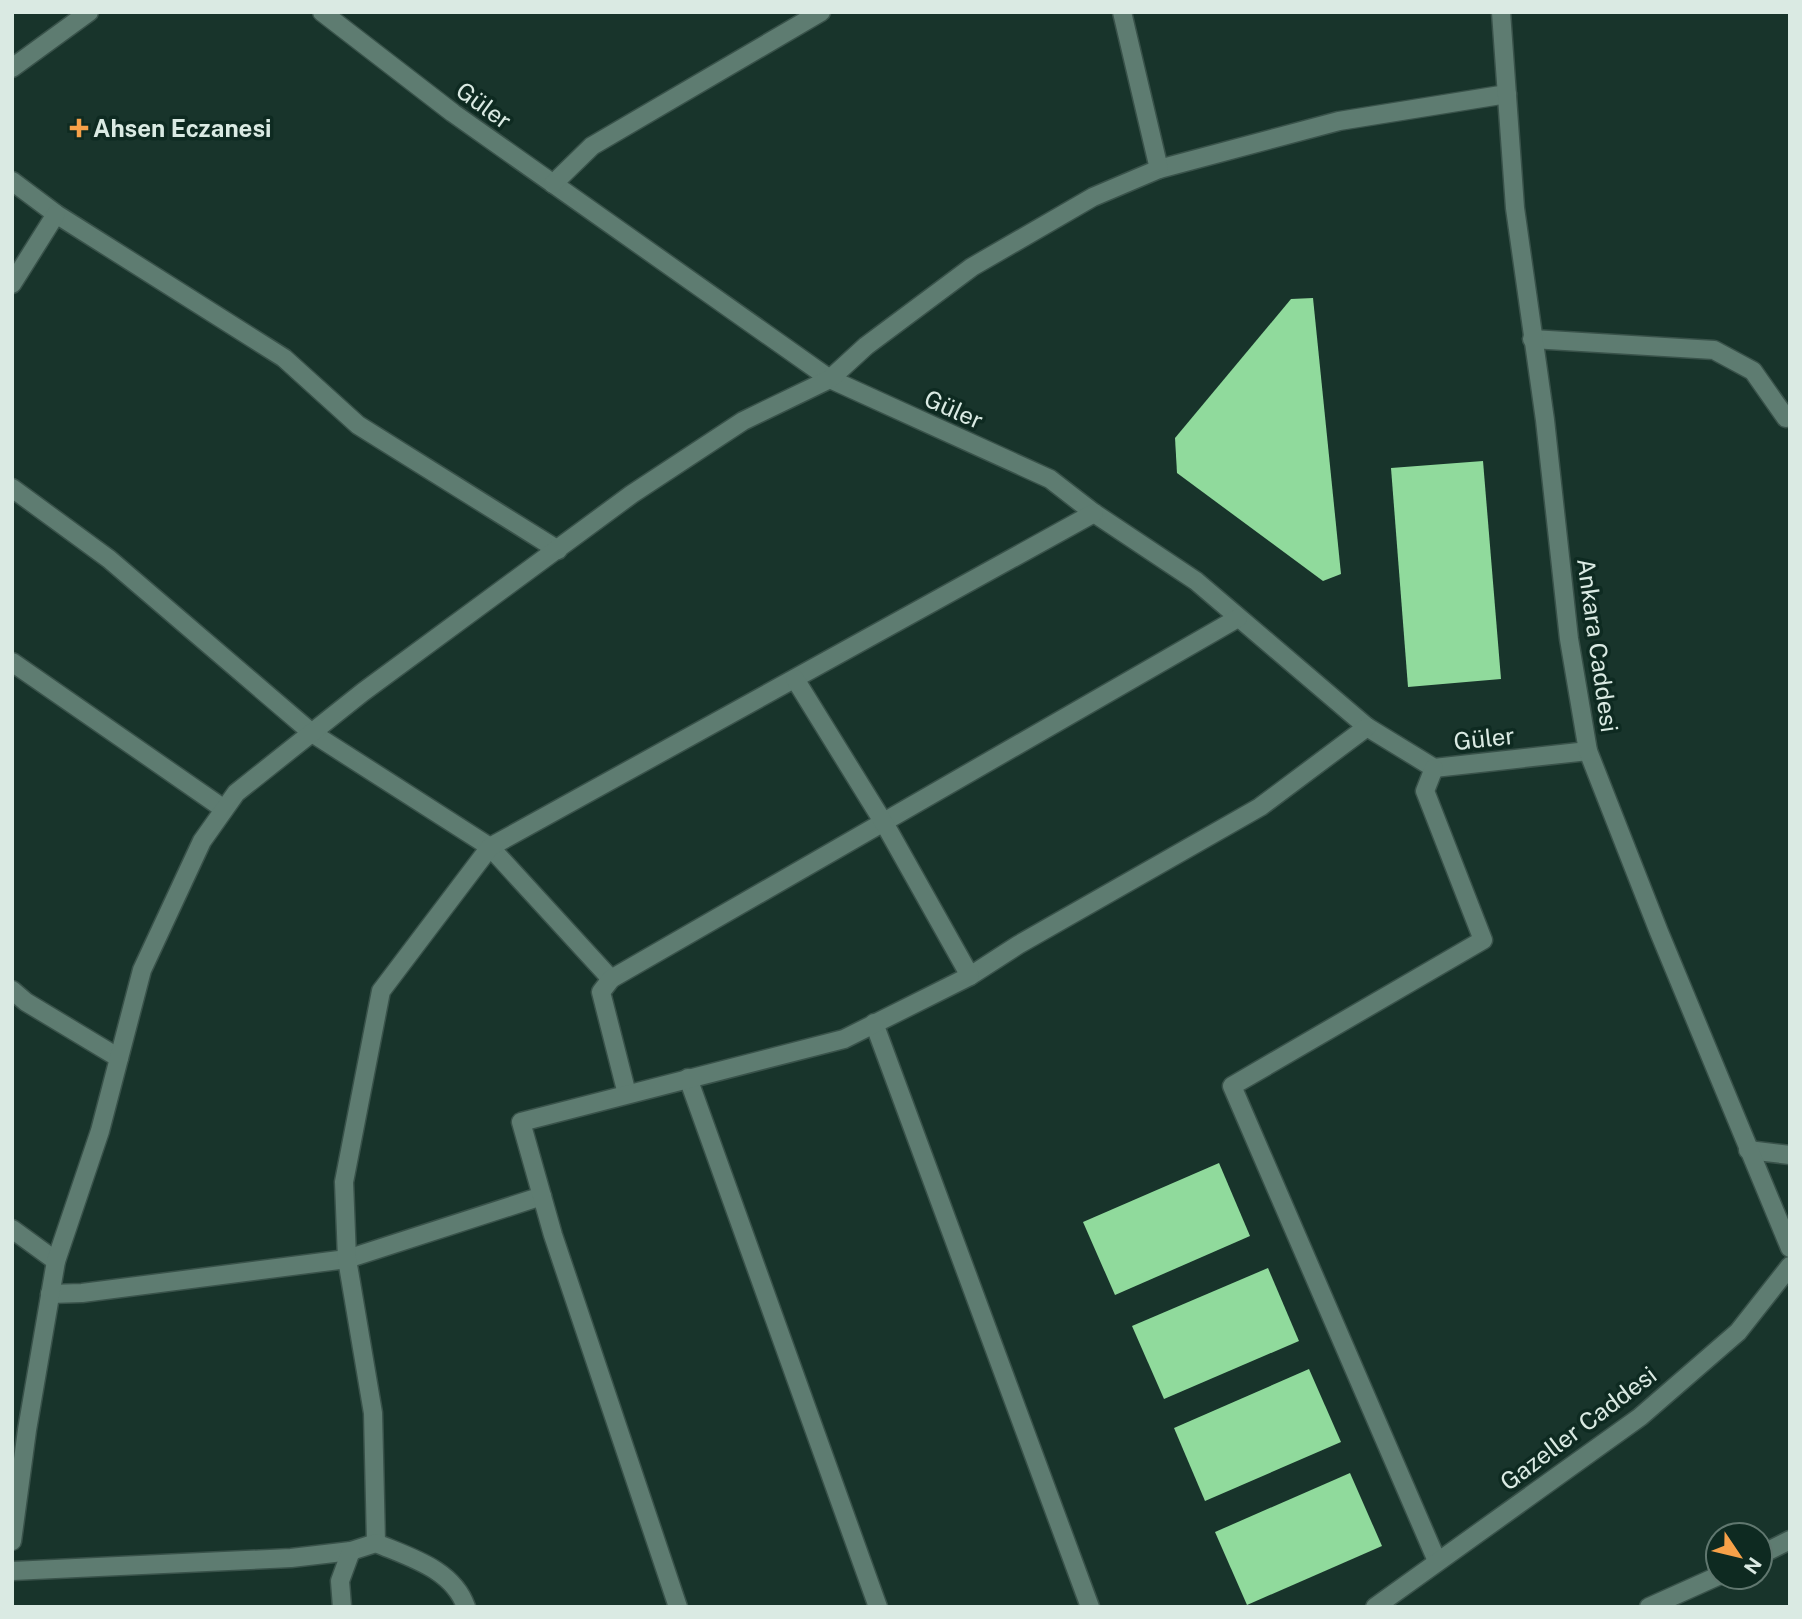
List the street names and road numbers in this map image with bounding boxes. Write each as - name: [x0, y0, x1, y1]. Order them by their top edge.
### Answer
- street label: Güler: [451, 76, 517, 134]
- street label: Güler: [920, 384, 988, 434]
- street label: Ankara Caddesi: [1572, 556, 1624, 734]
- street label: Güler: [1452, 721, 1516, 755]
- street label: Gazeller Caddesi: [1494, 1360, 1662, 1496]

